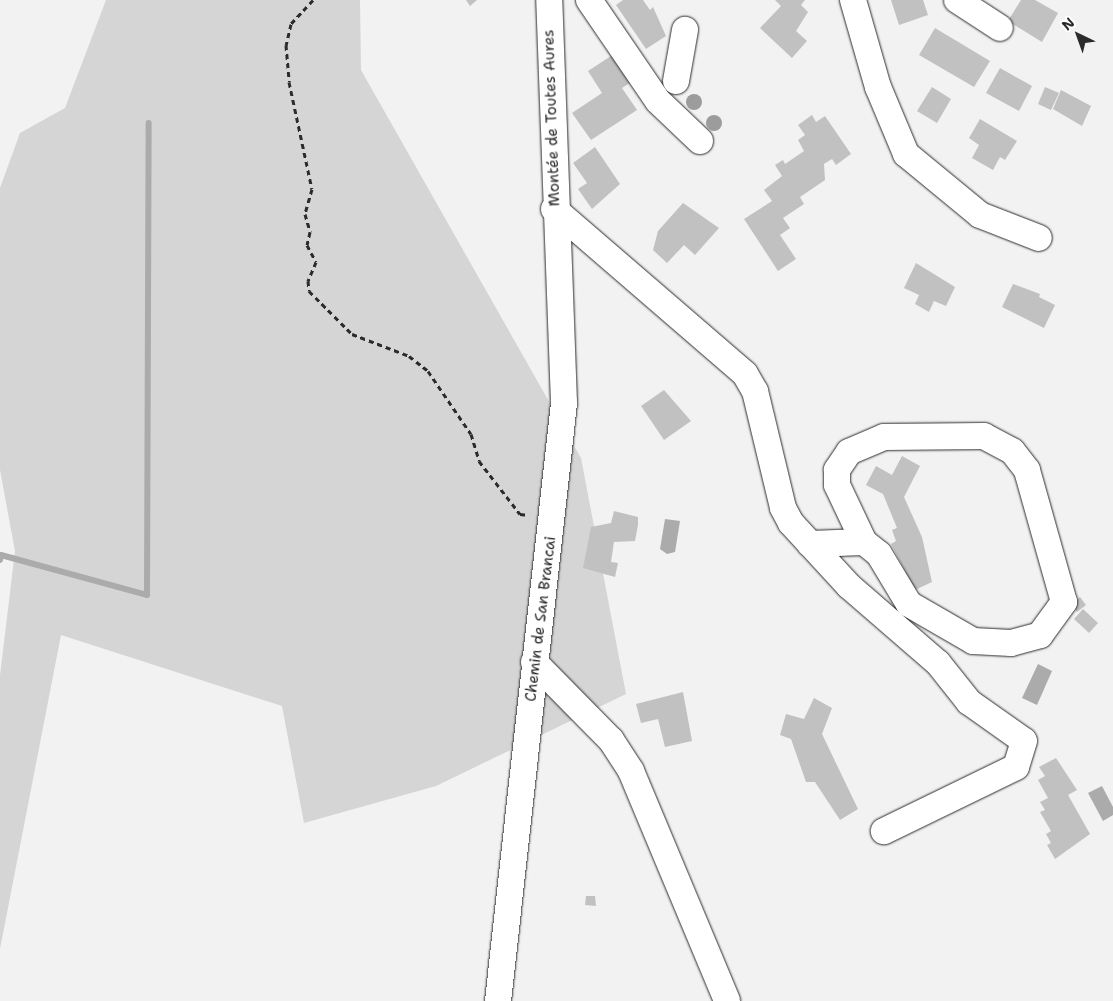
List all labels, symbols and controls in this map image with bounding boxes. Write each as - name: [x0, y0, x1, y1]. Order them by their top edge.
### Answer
- north arrow: [1053, 10, 1103, 60]
- text: N: [1058, 13, 1078, 34]
- street label: Montée de Toutes Aures: [540, 29, 564, 207]
- street label: Chemin de San Brancai: [522, 535, 560, 703]

